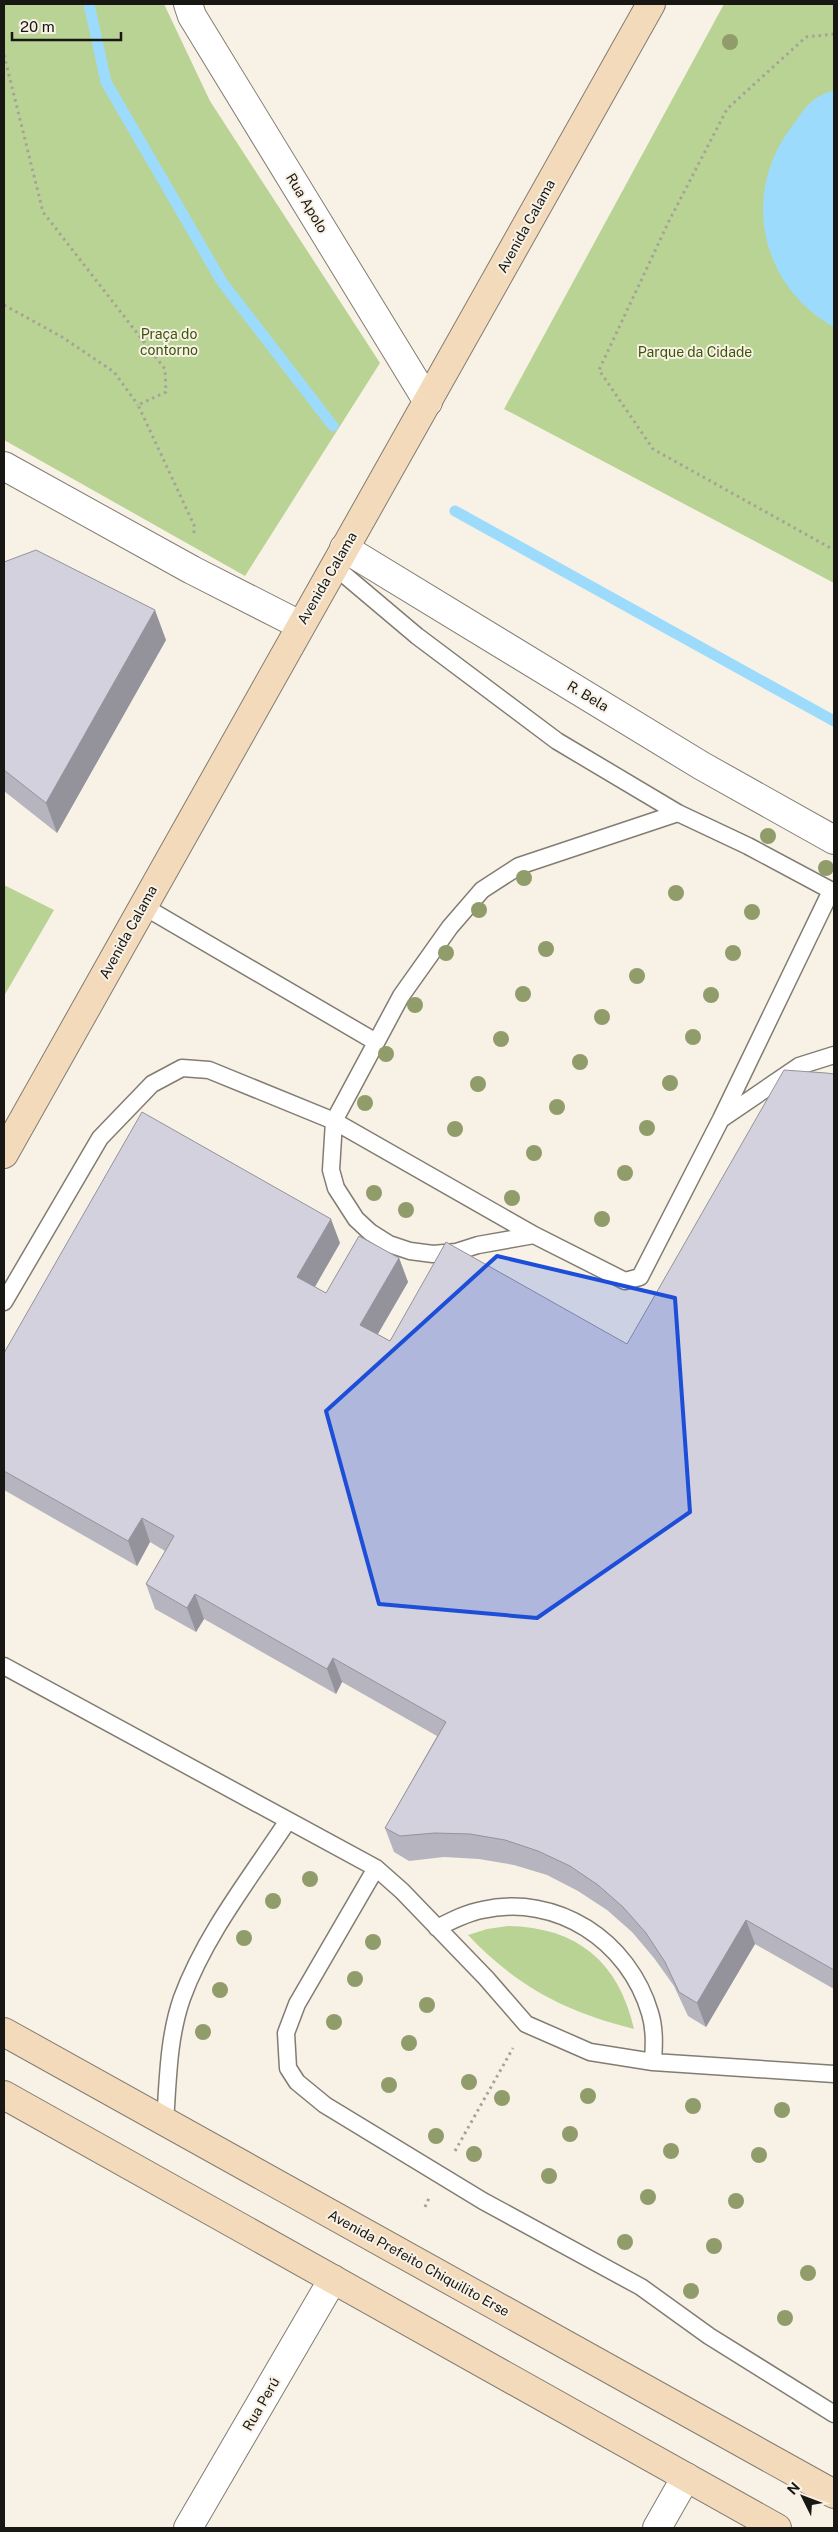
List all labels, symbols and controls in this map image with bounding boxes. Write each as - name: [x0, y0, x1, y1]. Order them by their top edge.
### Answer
- scale bar: [12, 10, 121, 42]
- text: 20 m: [20, 18, 55, 35]
- street label: Rua Apolo: [283, 170, 331, 236]
- street label: Avenida Calama: [494, 177, 558, 275]
- park label: Praça do contorno: [140, 326, 198, 358]
- park label: Parque da Cidade: [638, 344, 752, 360]
- street label: Avenida Calama: [294, 529, 360, 627]
- street label: R. Bela: [565, 678, 611, 714]
- street label: Avenida Calama: [96, 883, 160, 981]
- street label: Avenida Prefeito Chiquilito Erse: [326, 2206, 512, 2320]
- street label: Rua Perú: [239, 2374, 283, 2434]
- north arrow: [778, 2472, 828, 2522]
- text: N: [784, 2479, 803, 2498]

